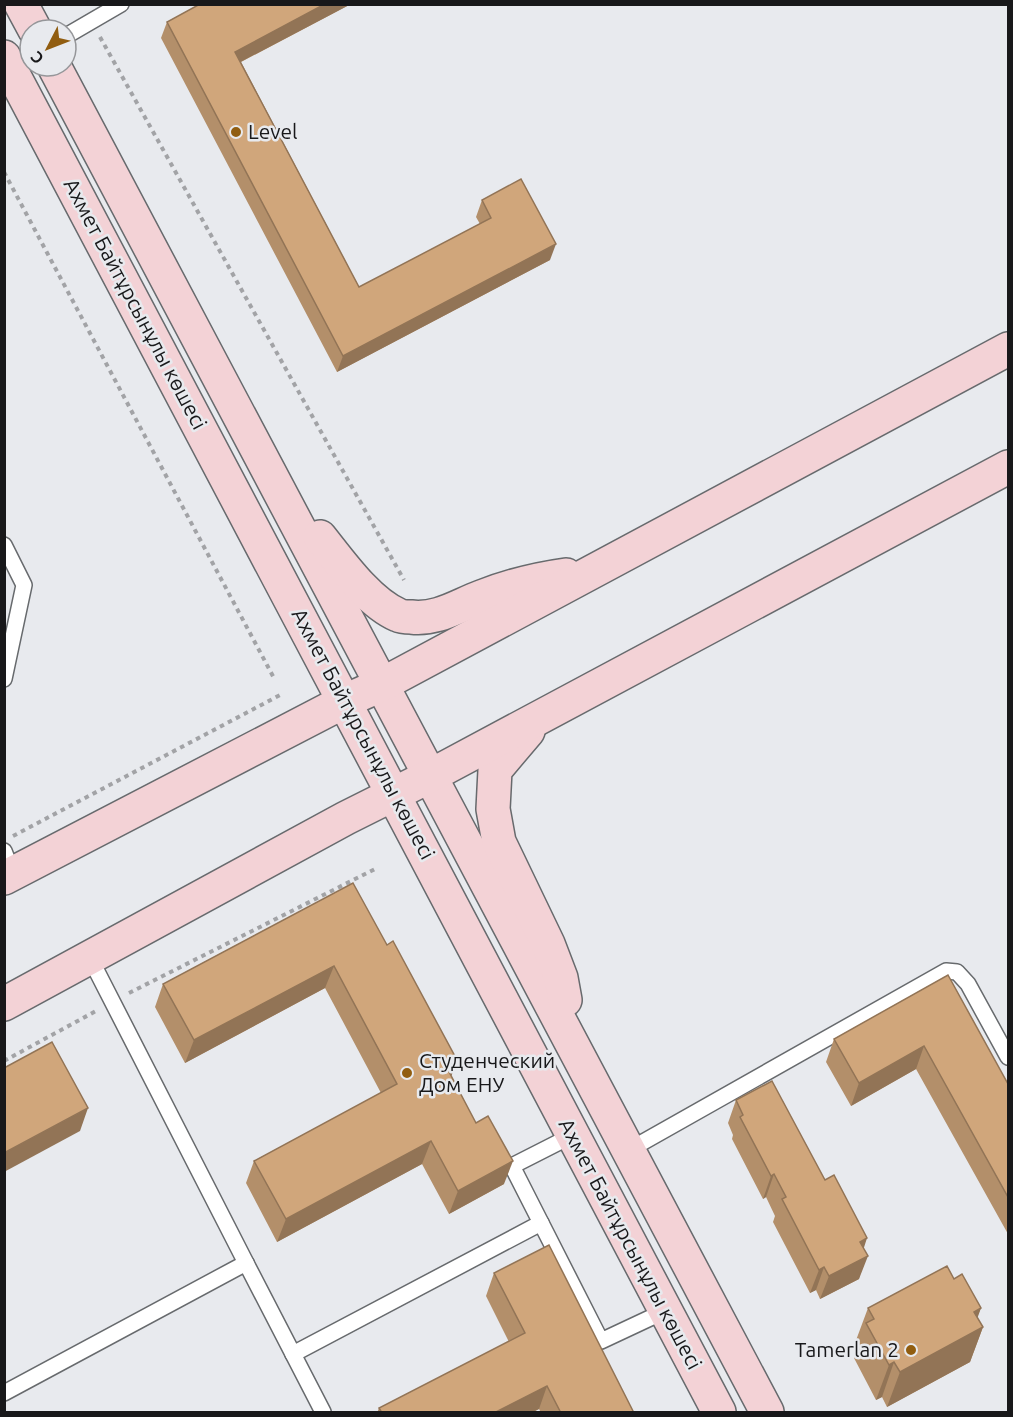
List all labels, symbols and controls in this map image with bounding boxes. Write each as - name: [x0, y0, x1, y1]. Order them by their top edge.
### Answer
- north arrow: [18, 18, 78, 78]
- text: С: [27, 48, 47, 68]
- place label: Level: [248, 119, 298, 143]
- marker: Level: [229, 125, 243, 139]
- street label: Ахмет Байтұрсынұлы көшесі: [59, 174, 212, 433]
- street label: Ахмет Байтұрсынұлы көшесі: [287, 604, 440, 863]
- place label: Студенческий Дом ЕНУ: [419, 1048, 555, 1096]
- marker: Студенческий Дом ЕНУ: [400, 1066, 414, 1080]
- street label: Ахмет Байтұрсынұлы көшесі: [554, 1114, 707, 1373]
- place label: Tamerlan 2: [795, 1337, 899, 1361]
- marker: Tamerlan 2: [904, 1343, 918, 1357]

